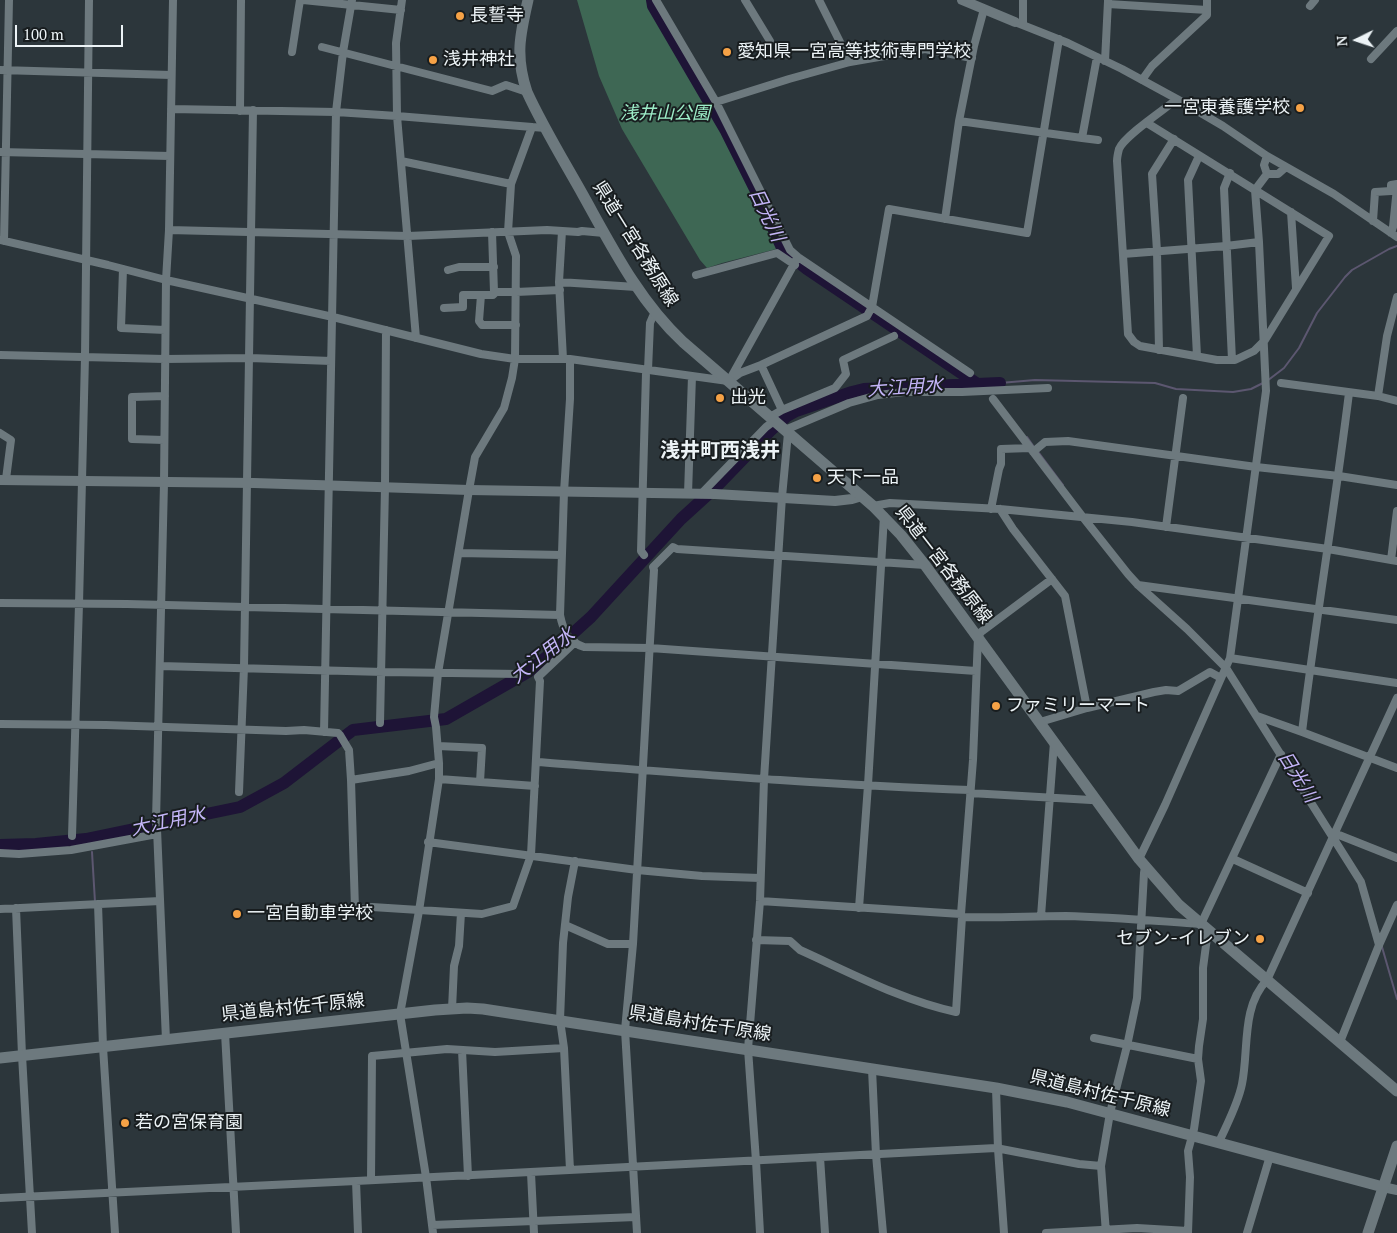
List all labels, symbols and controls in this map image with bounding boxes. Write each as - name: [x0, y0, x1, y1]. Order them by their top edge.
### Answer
- place label: 長誓寺: [470, 5, 524, 27]
- marker: 長誓寺: [454, 10, 466, 22]
- scale bar: [18, 15, 125, 47]
- north arrow: [1332, 15, 1382, 65]
- text: 100 m: [23, 24, 64, 44]
- text: N: [1332, 35, 1351, 47]
- place label: 愛知県一宮高等技術専門学校: [737, 41, 971, 63]
- marker: 愛知県一宮高等技術専門学校: [721, 46, 733, 58]
- place label: 浅井神社: [443, 49, 515, 71]
- marker: 浅井神社: [427, 54, 439, 66]
- place label: 一宮東養護学校: [1164, 97, 1290, 119]
- marker: 一宮東養護学校: [1294, 102, 1306, 114]
- park label: 浅井山公園: [620, 103, 710, 125]
- street label: 県道一宮各務原線: [588, 177, 682, 311]
- water label: 日光川: [743, 184, 789, 246]
- water label: 大江用水: [866, 374, 944, 402]
- place label: 出光: [730, 387, 766, 409]
- marker: 出光: [714, 392, 726, 404]
- district label: 浅井町西浅井: [660, 439, 780, 463]
- place label: 天下一品: [827, 467, 899, 489]
- marker: 天下一品: [811, 472, 823, 484]
- street label: 県道一宮各務原線: [890, 502, 996, 628]
- water label: 大江用水: [506, 624, 580, 688]
- place label: ファミリーマート: [1006, 695, 1150, 717]
- marker: ファミリーマート: [990, 700, 1002, 712]
- water label: 日光川: [1272, 747, 1322, 807]
- water label: 大江用水: [128, 803, 208, 841]
- place label: 一宮自動車学校: [247, 903, 373, 925]
- marker: 一宮自動車学校: [231, 908, 243, 920]
- place label: セブン-イレブン: [1116, 928, 1250, 950]
- marker: セブン-イレブン: [1254, 933, 1266, 945]
- street label: 県道島村佐千原線: [220, 990, 366, 1026]
- street label: 県道島村佐千原線: [627, 1002, 773, 1046]
- street label: 県道島村佐千原線: [1028, 1066, 1172, 1122]
- place label: 若の宮保育園: [135, 1112, 243, 1134]
- marker: 若の宮保育園: [119, 1117, 131, 1129]

